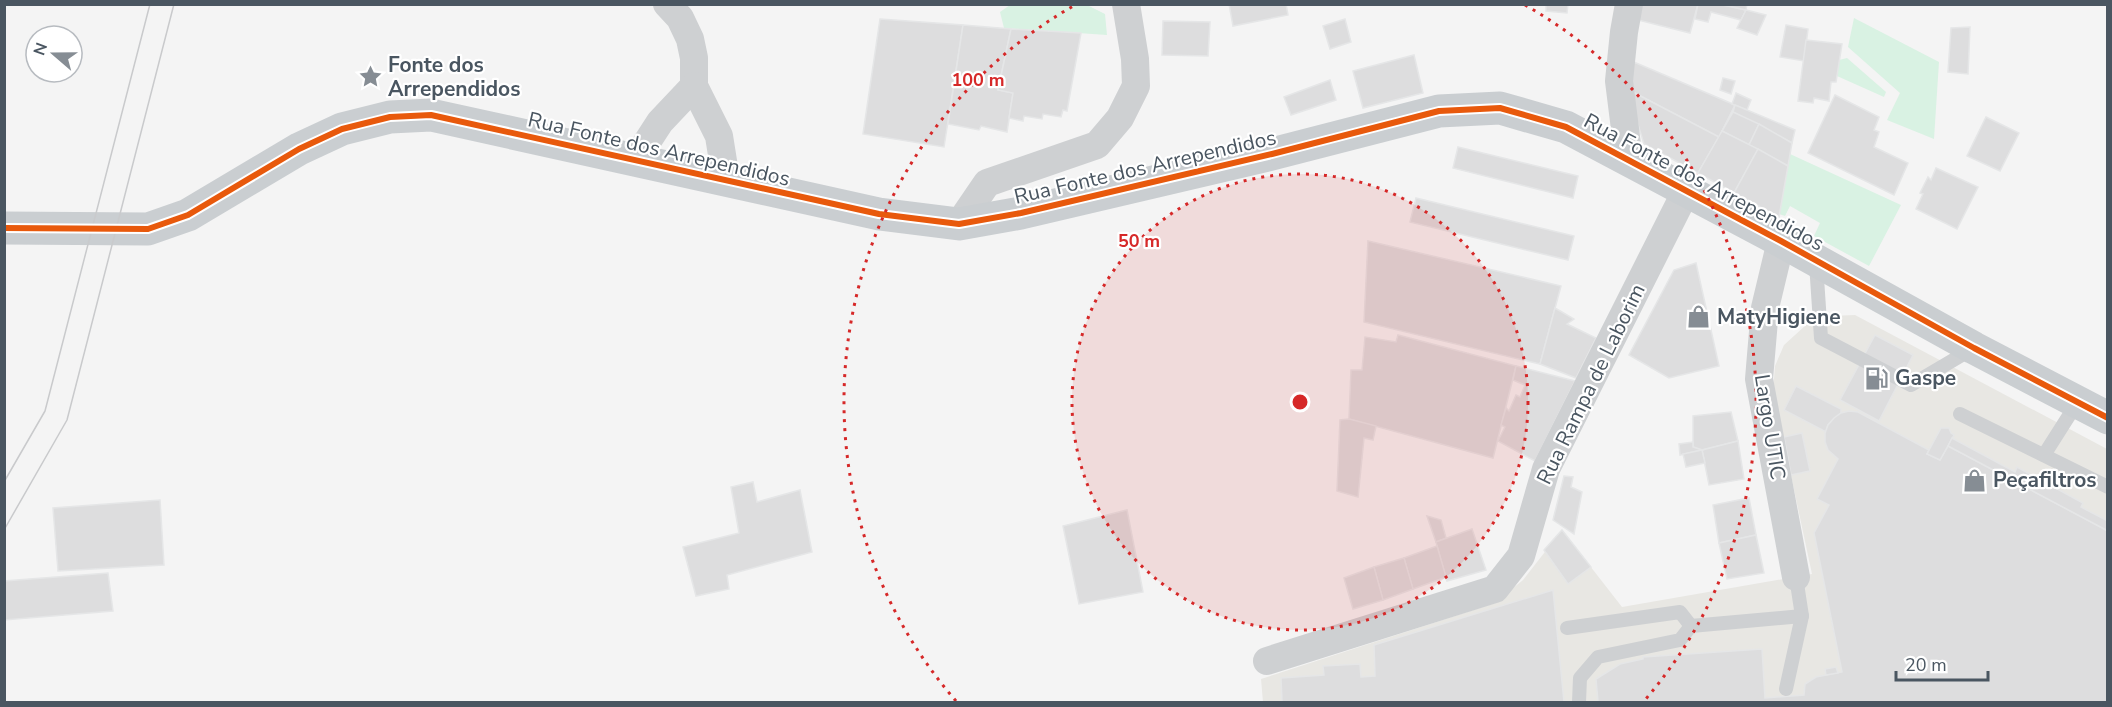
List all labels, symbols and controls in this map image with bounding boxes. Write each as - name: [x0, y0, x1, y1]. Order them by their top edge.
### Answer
- north arrow: [24, 24, 84, 84]
- text: N: [28, 40, 53, 59]
- place label: Fonte dos Arrependidos: [388, 51, 520, 103]
- place icon: Fonte dos Arrependidos: [357, 64, 383, 90]
- text: 100 m: [951, 68, 1005, 92]
- street label: Rua Fonte dos Arrependidos: [525, 105, 793, 193]
- street label: Rua Fonte dos Arrependidos: [1579, 107, 1829, 257]
- street label: Rua Fonte dos Arrependidos: [1011, 123, 1279, 211]
- text: 50 m: [1118, 229, 1160, 253]
- street label: Rua Rampa de Laborim: [1530, 279, 1652, 489]
- place label: MatyHigiene: [1717, 303, 1841, 331]
- shop icon: MatyHigiene: [1686, 304, 1712, 330]
- place label: Gaspe: [1895, 364, 1956, 392]
- fuel station icon: Gaspe: [1864, 365, 1890, 391]
- street label: Largo UTIC: [1748, 372, 1792, 482]
- centre of rings: [1290, 392, 1310, 412]
- place label: Peçafiltros: [1993, 466, 2097, 494]
- shop icon: Peçafiltros: [1962, 467, 1988, 493]
- scale bar: [1896, 644, 1988, 682]
- text: 20 m: [1905, 653, 1947, 677]

